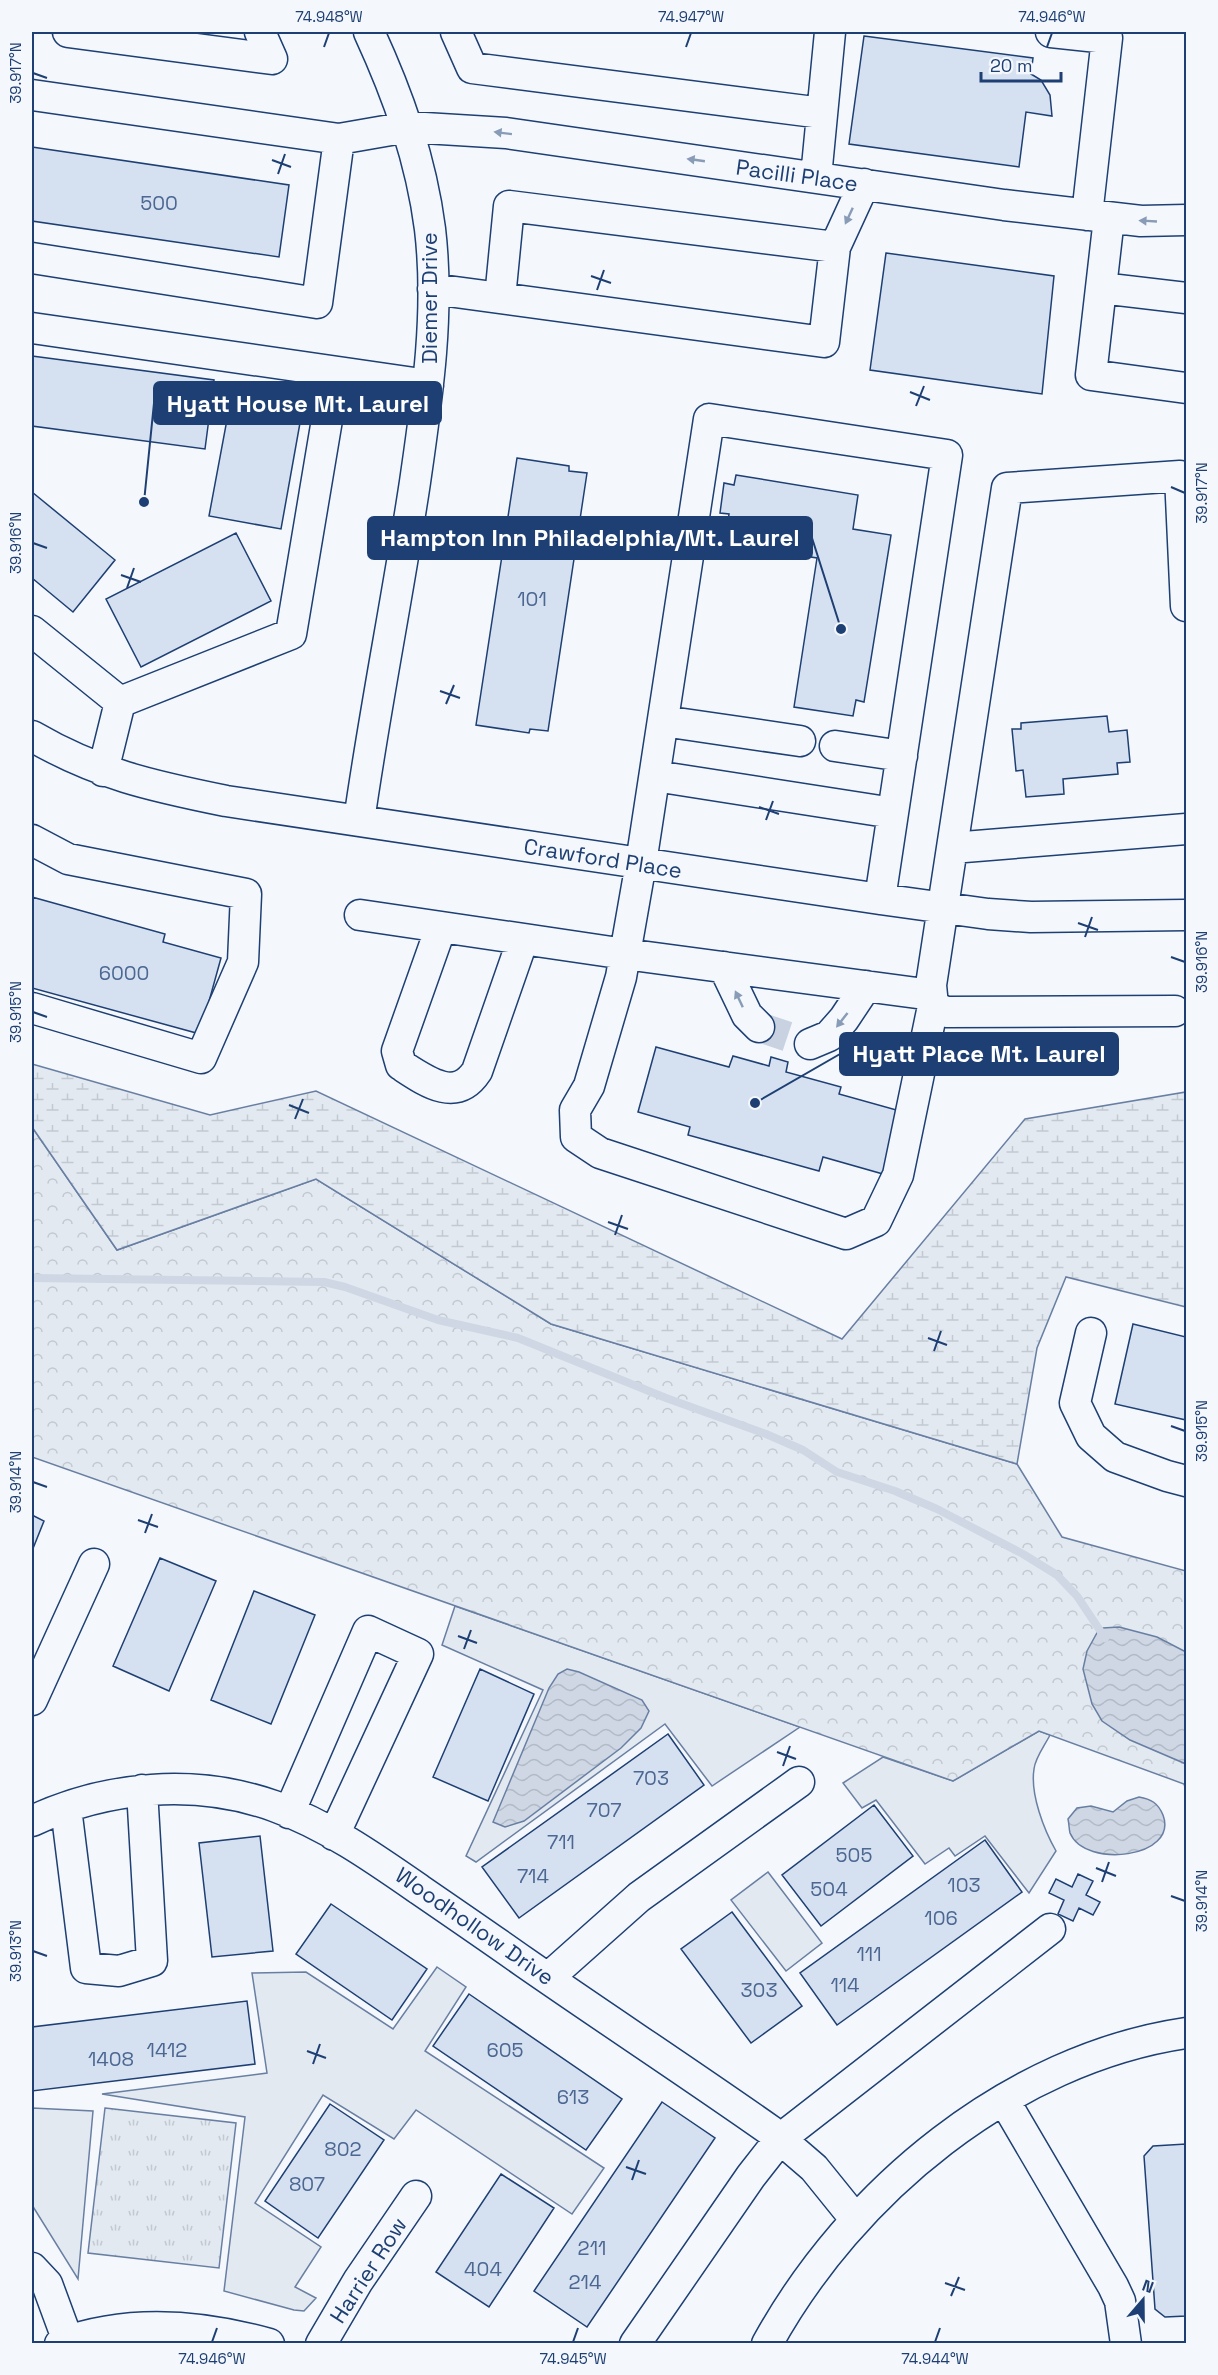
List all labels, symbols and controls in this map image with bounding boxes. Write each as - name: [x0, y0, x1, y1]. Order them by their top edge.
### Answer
- text: 74.948°W: [295, 7, 363, 26]
- text: 74.947°W: [658, 7, 724, 26]
- text: 74.946°W: [1018, 7, 1086, 26]
- text: 39.917°N: [6, 42, 25, 104]
- scale bar: [981, 45, 1060, 83]
- text: 20 m: [990, 54, 1033, 77]
- one-way arrow: [494, 128, 513, 138]
- street label: Pacilli Place: [734, 153, 860, 197]
- one-way arrow: [687, 156, 706, 165]
- house number: 500: [140, 190, 178, 216]
- one-way arrow: [845, 207, 854, 224]
- one-way arrow: [1138, 217, 1157, 226]
- street label: Diemer Drive: [415, 232, 443, 364]
- callout: Hyatt House Mt. Laurel: [154, 382, 441, 424]
- text: Hyatt House Mt. Laurel: [167, 388, 429, 419]
- text: 39.917°N: [1192, 462, 1211, 524]
- text: 39.916°N: [6, 512, 25, 574]
- callout: Hampton Inn Philadelphia/Mt. Laurel: [368, 517, 812, 559]
- text: Hampton Inn Philadelphia/Mt. Laurel: [380, 522, 800, 553]
- house number: 101: [517, 586, 547, 612]
- street label: Crawford Place: [522, 832, 684, 884]
- text: 39.916°N: [1192, 931, 1211, 993]
- house number: 6000: [99, 960, 149, 986]
- text: 39.915°N: [6, 981, 25, 1043]
- one-way arrow: [734, 990, 744, 1008]
- one-way arrow: [837, 1012, 849, 1027]
- callout: Hyatt Place Mt. Laurel: [840, 1033, 1118, 1075]
- text: Hyatt Place Mt. Laurel: [852, 1038, 1106, 1069]
- text: 39.915°N: [1192, 1400, 1211, 1462]
- text: 39.914°N: [6, 1451, 25, 1513]
- house number: 703: [633, 1765, 669, 1791]
- house number: 707: [587, 1797, 621, 1823]
- house number: 711: [547, 1829, 575, 1855]
- house number: 505: [836, 1842, 872, 1868]
- street label: Woodhollow Drive: [390, 1861, 560, 1991]
- house number: 714: [517, 1863, 549, 1889]
- text: 39.914°N: [1192, 1870, 1211, 1932]
- house number: 103: [947, 1872, 981, 1898]
- house number: 504: [810, 1876, 848, 1902]
- house number: 106: [924, 1905, 958, 1931]
- text: 39.913°N: [6, 1920, 25, 1982]
- house number: 111: [856, 1941, 882, 1967]
- house number: 114: [830, 1972, 860, 1998]
- house number: 303: [741, 1977, 777, 2003]
- house number: 1412: [147, 2037, 187, 2063]
- house number: 605: [486, 2037, 524, 2063]
- house number: 1408: [88, 2046, 134, 2072]
- house number: 613: [557, 2084, 589, 2110]
- house number: 802: [324, 2136, 362, 2162]
- house number: 807: [289, 2171, 325, 2197]
- street label: Harrier Row: [323, 2212, 413, 2328]
- house number: 211: [578, 2235, 606, 2261]
- house number: 404: [464, 2256, 502, 2282]
- house number: 214: [569, 2269, 601, 2295]
- north arrow: [1113, 2270, 1173, 2330]
- text: N: [1139, 2275, 1157, 2298]
- text: 74.946°W: [178, 2349, 246, 2368]
- text: 74.945°W: [539, 2349, 607, 2368]
- text: 74.944°W: [901, 2349, 969, 2368]

